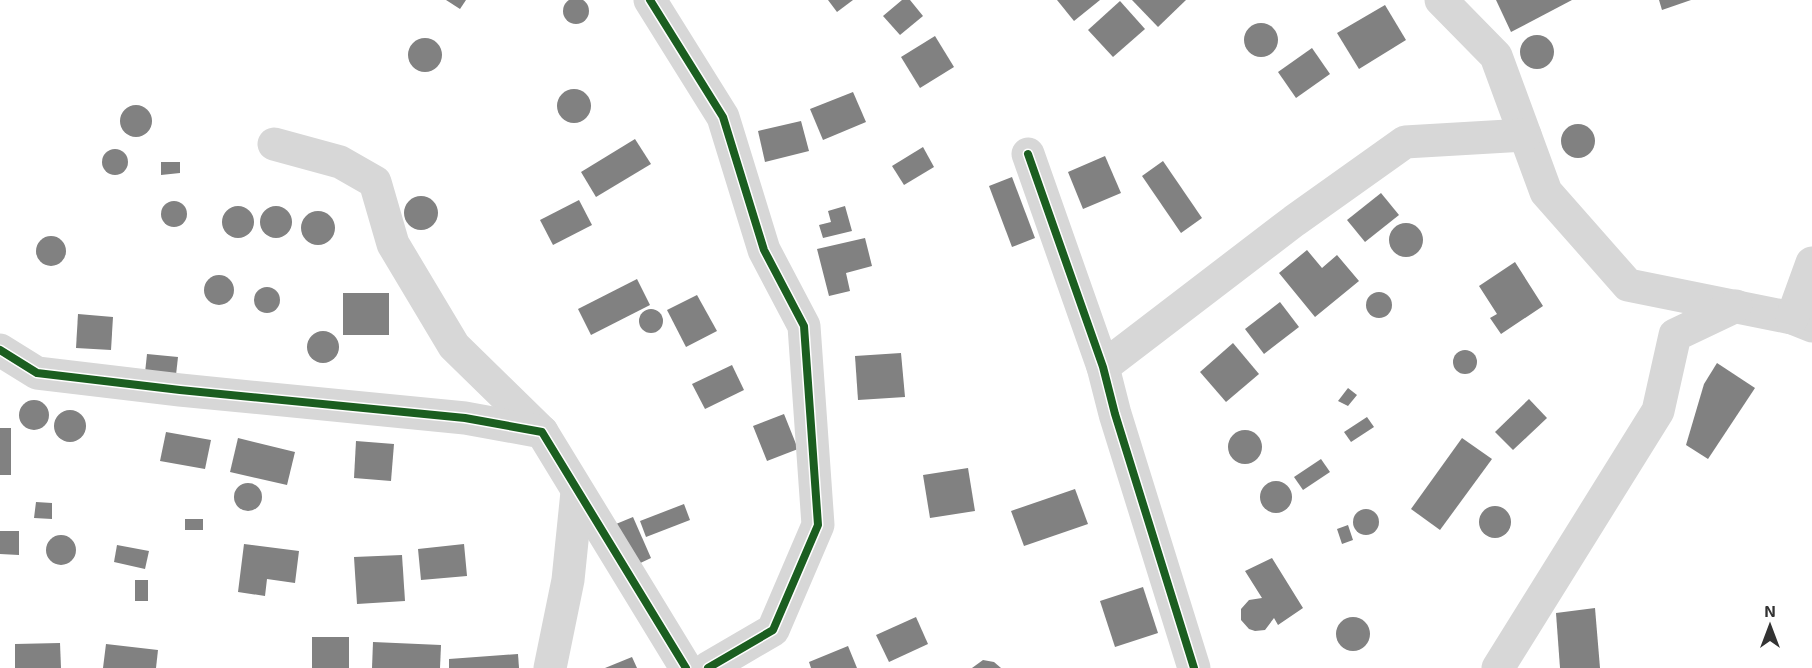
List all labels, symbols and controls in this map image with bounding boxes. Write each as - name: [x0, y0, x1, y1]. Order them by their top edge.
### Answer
- north arrow: [1740, 596, 1800, 656]
- text: N: [1764, 601, 1776, 620]

